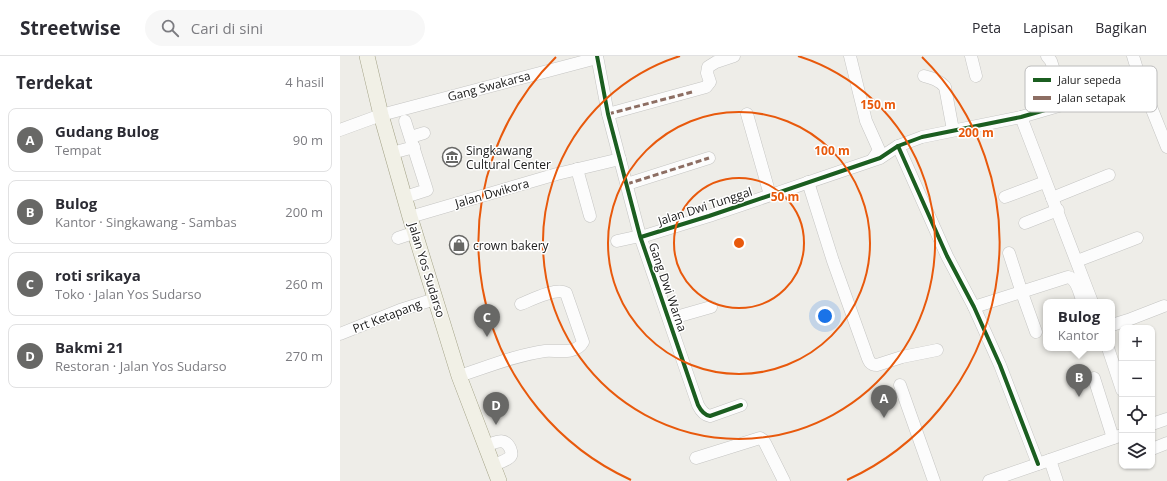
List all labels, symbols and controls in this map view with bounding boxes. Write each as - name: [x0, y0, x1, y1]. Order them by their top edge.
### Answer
- search box: [145, 10, 425, 46]
- text: Streetwise: [20, 15, 121, 41]
- icon: search: [159, 17, 181, 39]
- text: Cari di sini: [191, 18, 263, 38]
- text: Peta: [972, 18, 1001, 37]
- text: Lapisan: [1023, 18, 1073, 37]
- text: Bagikan: [1095, 18, 1147, 37]
- legend: [1025, 66, 1157, 112]
- street label: Gang Swakarsa: [446, 67, 532, 105]
- text: Terdekat: [16, 71, 93, 94]
- text: Jalur sepeda: [1057, 72, 1121, 87]
- text: 4 hasil: [285, 73, 324, 91]
- text: Jalan setapak: [1057, 90, 1126, 105]
- text: 150 m: [860, 96, 896, 113]
- text: Gudang Bulog: [55, 121, 159, 141]
- text: 200 m: [958, 124, 994, 141]
- text: A: [26, 131, 34, 149]
- text: 90 m: [293, 131, 323, 149]
- text: Tempat: [55, 141, 101, 159]
- place label: Singkawang Cultural Center: [466, 142, 551, 173]
- text: 100 m: [814, 142, 850, 159]
- museum icon: Singkawang Cultural Center: [441, 146, 463, 168]
- street label: Jalan Dwikora: [452, 174, 531, 212]
- street label: Jalan Dwi Tunggal: [655, 183, 754, 230]
- text: 50 m: [771, 188, 799, 205]
- text: Bulog: [55, 193, 97, 213]
- text: B: [26, 203, 34, 221]
- text: 200 m: [285, 203, 323, 221]
- text: Kantor · Singkawang - Sambas: [55, 213, 237, 231]
- street label: Jalan Yos Sudarso: [404, 219, 450, 320]
- shop icon: crown bakery: [448, 234, 470, 256]
- centre of rings: [732, 236, 746, 250]
- place label: crown bakery: [473, 237, 550, 254]
- street label: Gang Dwi Warna: [645, 240, 691, 334]
- text: roti srikaya: [55, 265, 141, 285]
- text: C: [26, 275, 34, 293]
- text: 260 m: [285, 275, 323, 293]
- text: Toko · Jalan Yos Sudarso: [55, 285, 202, 303]
- street label: Prt Ketapang: [350, 295, 424, 337]
- popup: [1043, 299, 1115, 351]
- pin: C: [474, 304, 500, 337]
- your location: [815, 306, 835, 326]
- text: Bulog: [1058, 306, 1100, 326]
- map controls: [1119, 325, 1155, 469]
- button: +: [1119, 325, 1155, 361]
- text: Kantor: [1058, 326, 1099, 344]
- text: Bakmi 21: [55, 337, 124, 357]
- text: D: [25, 347, 35, 365]
- text: 270 m: [285, 347, 323, 365]
- text: Restoran · Jalan Yos Sudarso: [55, 357, 227, 375]
- button: −: [1119, 361, 1155, 397]
- pin: B: [1066, 364, 1092, 397]
- pin: A: [871, 385, 897, 418]
- pin: D: [483, 392, 509, 425]
- button: locate: [1119, 397, 1155, 433]
- button: layers: [1119, 433, 1155, 469]

